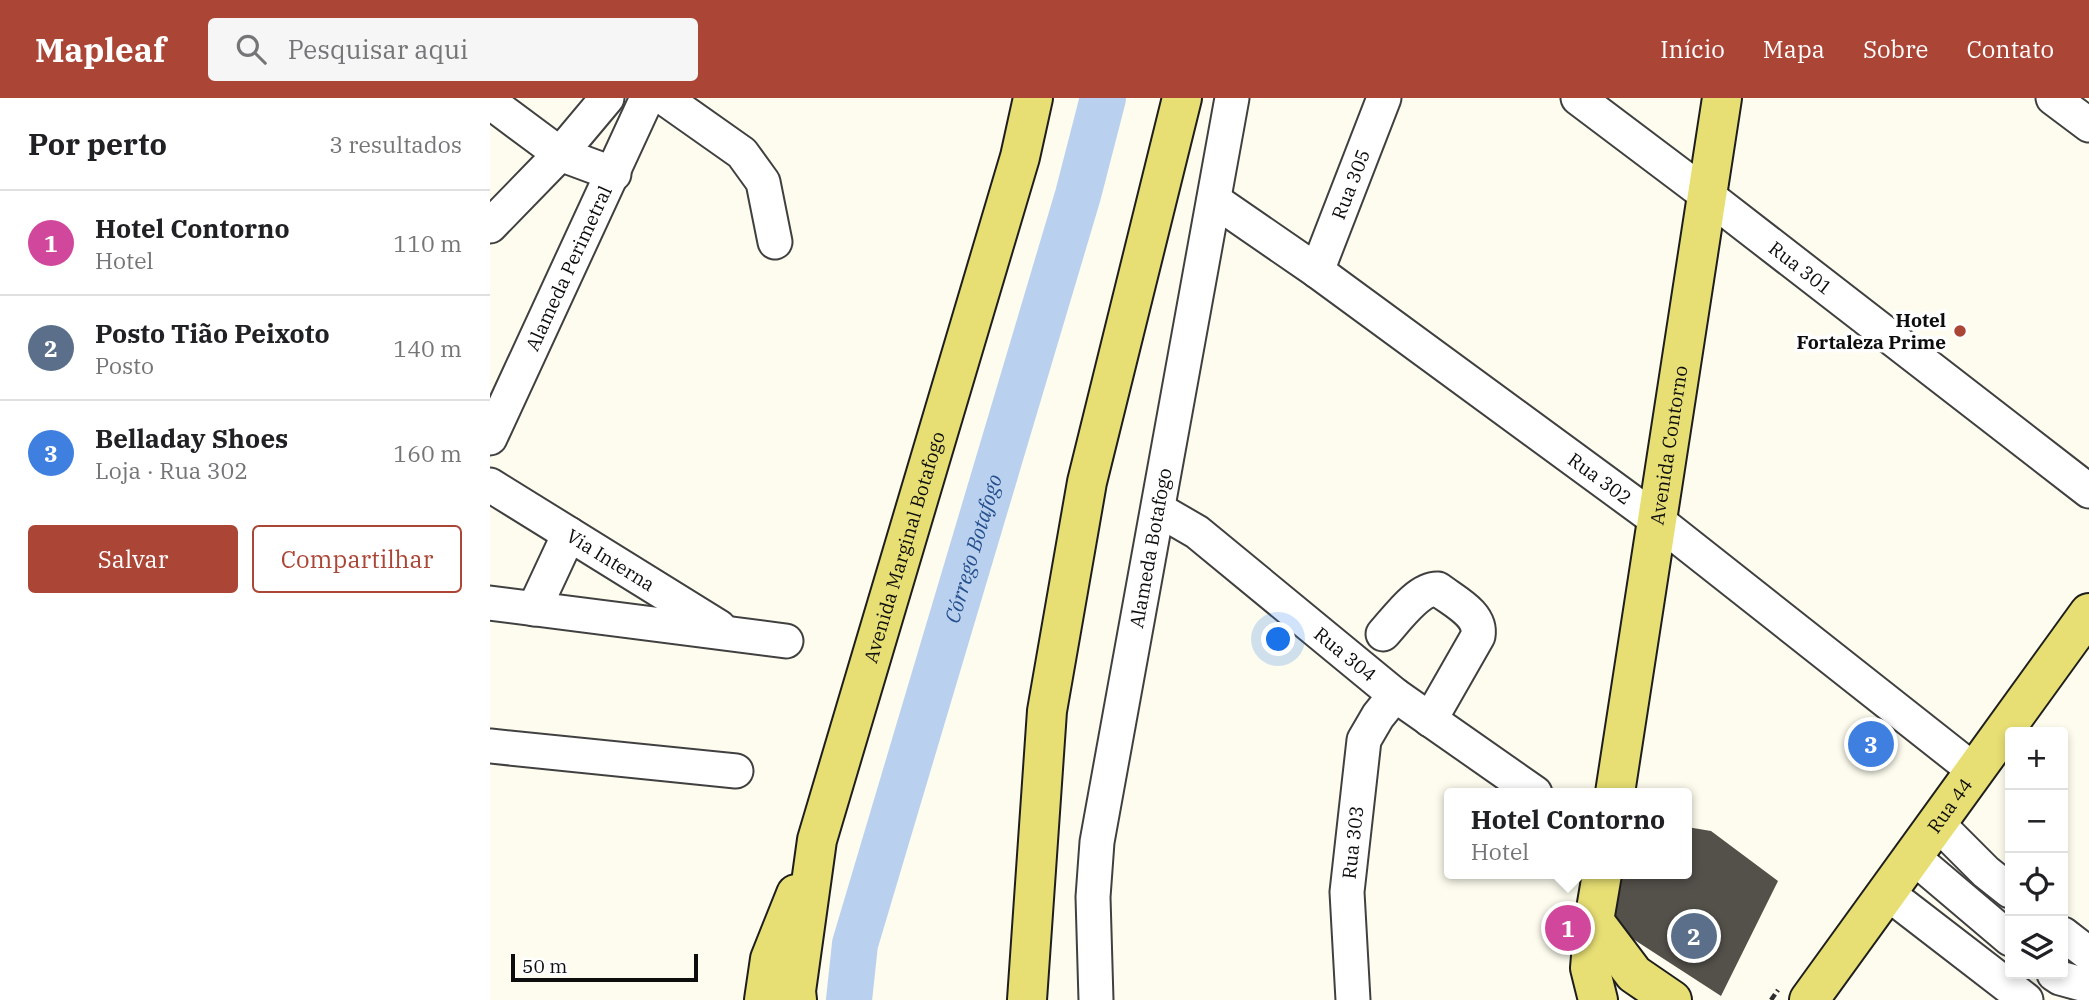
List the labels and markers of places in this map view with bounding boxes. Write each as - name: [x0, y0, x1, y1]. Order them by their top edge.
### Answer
- place label: Hotel Fortaleza Prime: [1797, 308, 1946, 354]
- marker: Hotel Fortaleza Prime: [1952, 323, 1968, 339]
- pin: 3: [1848, 718, 1894, 770]
- pin: 1: [1545, 902, 1591, 954]
- pin: 2: [1671, 910, 1717, 962]

